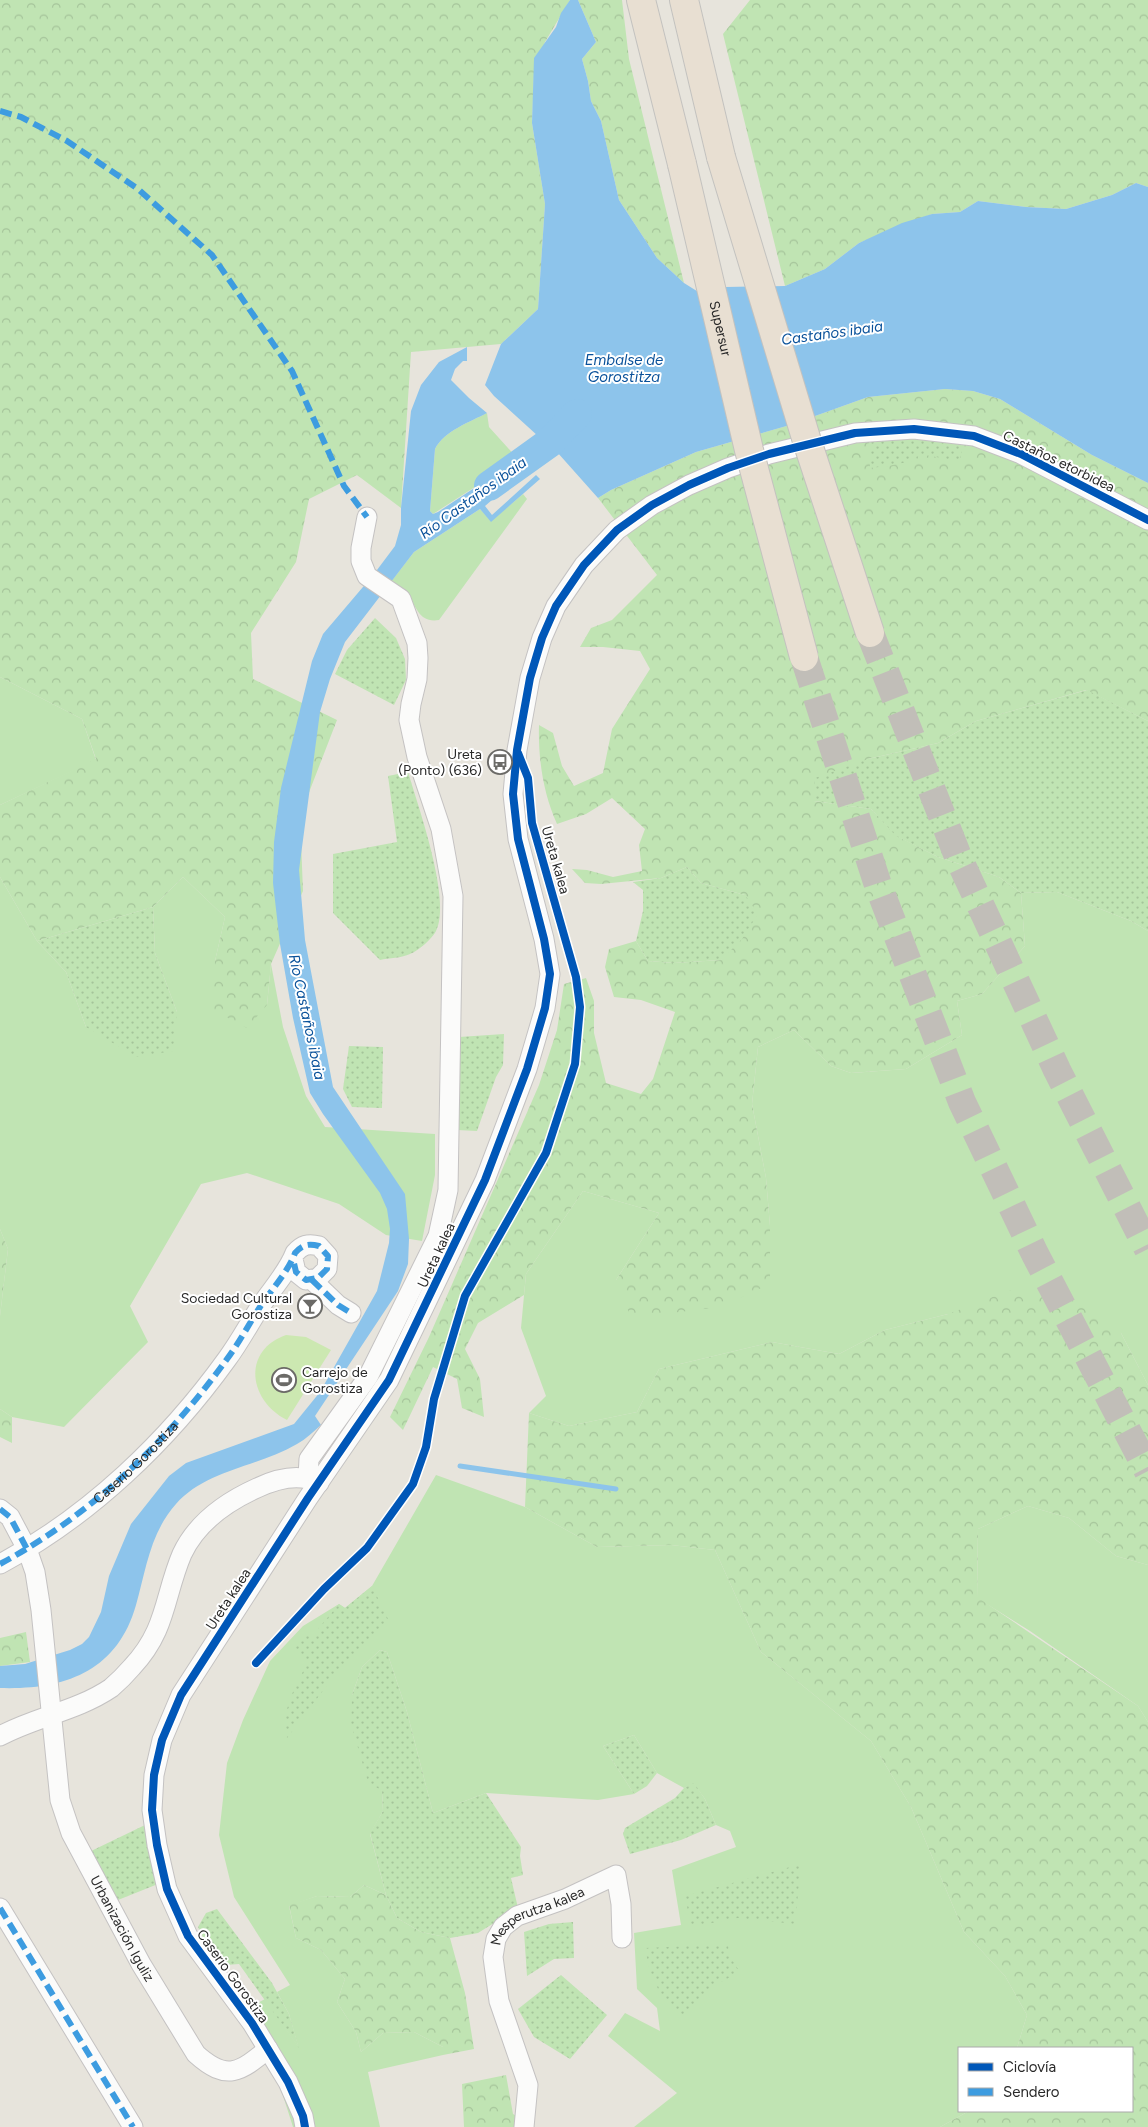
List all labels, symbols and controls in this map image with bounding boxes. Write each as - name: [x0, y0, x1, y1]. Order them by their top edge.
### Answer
- street label: Supersur: [705, 299, 735, 358]
- water label: Castaños ibaia: [780, 317, 884, 349]
- water label: Embalse de Gorostitza: [585, 351, 663, 386]
- street label: Castaños etorbidea: [1000, 427, 1117, 496]
- water label: Río Castaños ibaia: [416, 453, 530, 543]
- place label: Ureta (Ponto) (636): [398, 746, 482, 779]
- bus stop icon: Ureta (Ponto) (636): [487, 749, 513, 775]
- street label: Ureta kalea: [538, 824, 573, 896]
- water label: Río Castaños ibaia: [285, 953, 329, 1082]
- street label: Ureta kalea: [414, 1220, 459, 1290]
- place label: Sociedad Cultural Gorostiza: [181, 1290, 292, 1323]
- bar icon: Sociedad Cultural Gorostiza: [297, 1293, 323, 1319]
- place label: Carrejo de Gorostiza: [302, 1364, 368, 1397]
- sports icon: Carrejo de Gorostiza: [271, 1367, 297, 1393]
- street label: Caserio Gorostiza: [90, 1418, 182, 1508]
- street label: Ureta kalea: [202, 1565, 255, 1633]
- street label: Urbanización Iguliz: [86, 1873, 158, 1985]
- street label: Mesperutza kalea: [487, 1883, 587, 1947]
- street label: Caserio Gorostiza: [193, 1926, 272, 2026]
- legend: [958, 2047, 1133, 2112]
- text: Ciclovía: [1003, 2058, 1056, 2076]
- text: Sendero: [1003, 2083, 1060, 2101]

